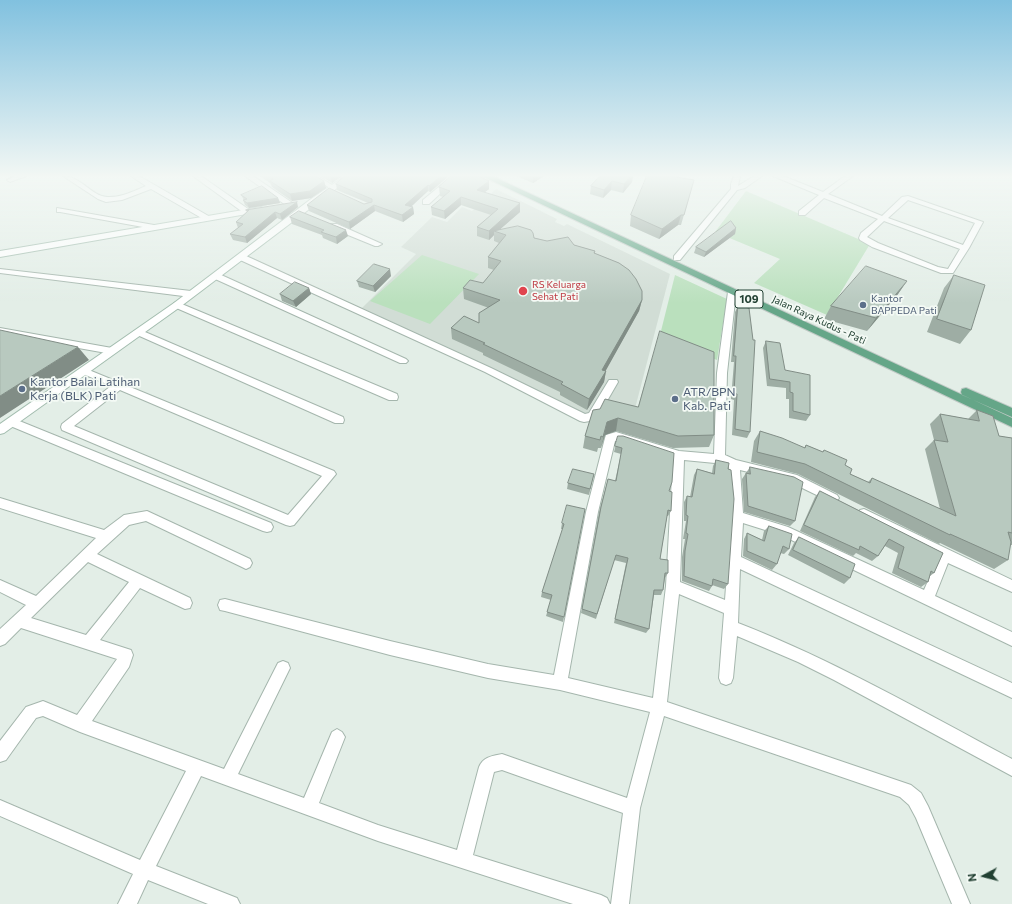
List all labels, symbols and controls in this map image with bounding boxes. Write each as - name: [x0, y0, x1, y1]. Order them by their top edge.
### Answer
- place label: RS Keluarga Sehat Pati: [532, 279, 586, 302]
- marker: RS Keluarga Sehat Pati: [517, 285, 529, 297]
- road number: 109: [735, 290, 763, 308]
- street label: Jalan Raya Kudus - Pati: [770, 293, 868, 347]
- place label: Kantor BAPPEDA Pati: [871, 293, 937, 316]
- marker: Kantor BAPPEDA Pati: [858, 300, 868, 310]
- place label: Kantor Balai Latihan Kerja (BLK) Pati: [30, 375, 140, 403]
- marker: Kantor Balai Latihan Kerja (BLK) Pati: [17, 384, 27, 394]
- place label: ATR/BPN Kab. Pati: [683, 385, 736, 413]
- marker: ATR/BPN Kab. Pati: [670, 394, 680, 404]
- north arrow: [964, 856, 1004, 896]
- text: N: [965, 873, 979, 882]

